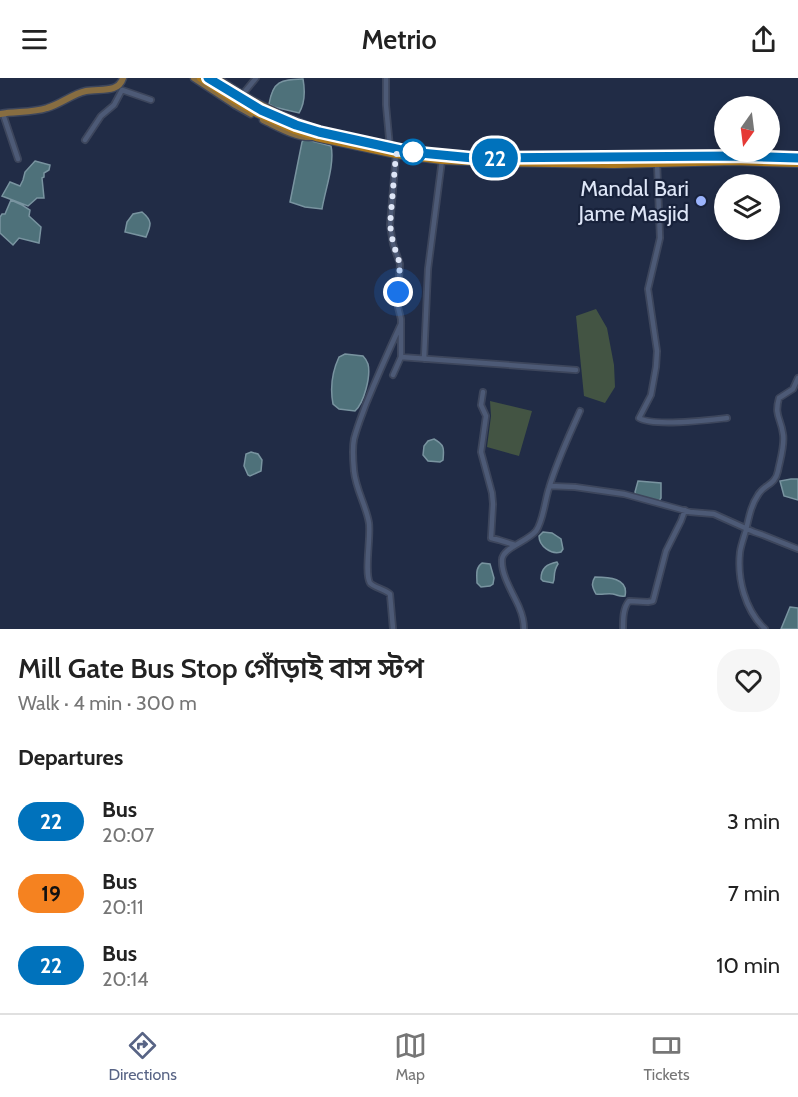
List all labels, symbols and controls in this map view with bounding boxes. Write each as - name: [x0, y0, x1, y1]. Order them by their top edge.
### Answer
- icon: menu: [18, 23, 51, 56]
- text: Metrio: [361, 23, 437, 56]
- icon: share: [747, 23, 780, 56]
- north arrow: [714, 96, 780, 162]
- map controls: [714, 96, 780, 240]
- line badge: 22: [468, 138, 522, 178]
- unlabelled marker: [400, 139, 426, 165]
- text: 22: [484, 146, 506, 171]
- button: layers: [714, 174, 780, 240]
- place label: Mandal Bari Jame Masjid: [578, 175, 689, 227]
- marker: Mandal Bari Jame Masjid: [694, 194, 708, 208]
- your location: [383, 277, 413, 307]
- button: heart: [717, 649, 780, 712]
- text: Mill Gate Bus Stop গোঁড়াই বাস স্টপ: [18, 651, 424, 685]
- text: Walk · 4 min · 300 m: [18, 691, 197, 715]
- text: Departures: [18, 744, 123, 771]
- text: Bus: [102, 796, 137, 823]
- text: 3 min: [727, 808, 780, 835]
- text: 22: [40, 809, 62, 834]
- text: 20:07: [102, 823, 154, 847]
- text: Bus: [102, 868, 137, 895]
- text: 7 min: [728, 880, 780, 907]
- text: 19: [41, 881, 61, 906]
- text: 20:11: [102, 895, 144, 919]
- text: Bus: [102, 940, 137, 967]
- text: 10 min: [716, 952, 780, 979]
- text: 22: [40, 953, 62, 978]
- text: 20:14: [102, 967, 149, 991]
- tab: Directions: [108, 1029, 177, 1084]
- tab: Map: [394, 1029, 427, 1084]
- tab: Tickets: [643, 1029, 690, 1084]

